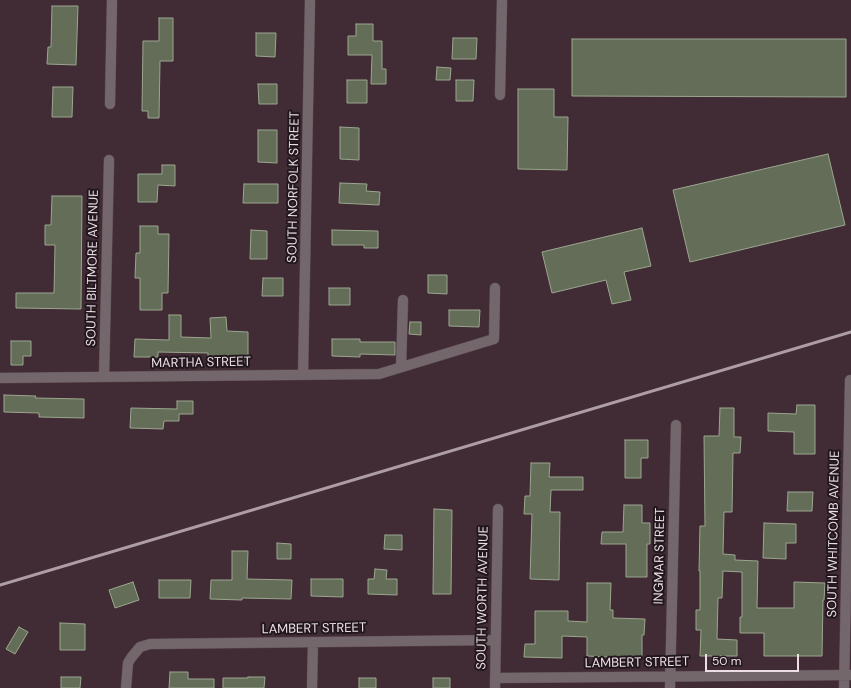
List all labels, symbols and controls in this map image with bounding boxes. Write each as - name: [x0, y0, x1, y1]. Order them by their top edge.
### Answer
- street label: SOUTH NORFOLK STREET: [285, 111, 303, 263]
- street label: SOUTH BILTMORE AVENUE: [84, 189, 102, 347]
- street label: MARTHA STREET: [151, 354, 251, 372]
- street label: SOUTH WHITCOMB AVENUE: [825, 450, 843, 618]
- street label: INGMAR STREET: [651, 507, 669, 605]
- street label: SOUTH WORTH AVENUE: [474, 526, 492, 670]
- street label: LAMBERT STREET: [262, 620, 366, 638]
- scale bar: [707, 646, 801, 672]
- text: 50 m: [712, 653, 741, 669]
- street label: LAMBERT STREET: [585, 654, 689, 672]

